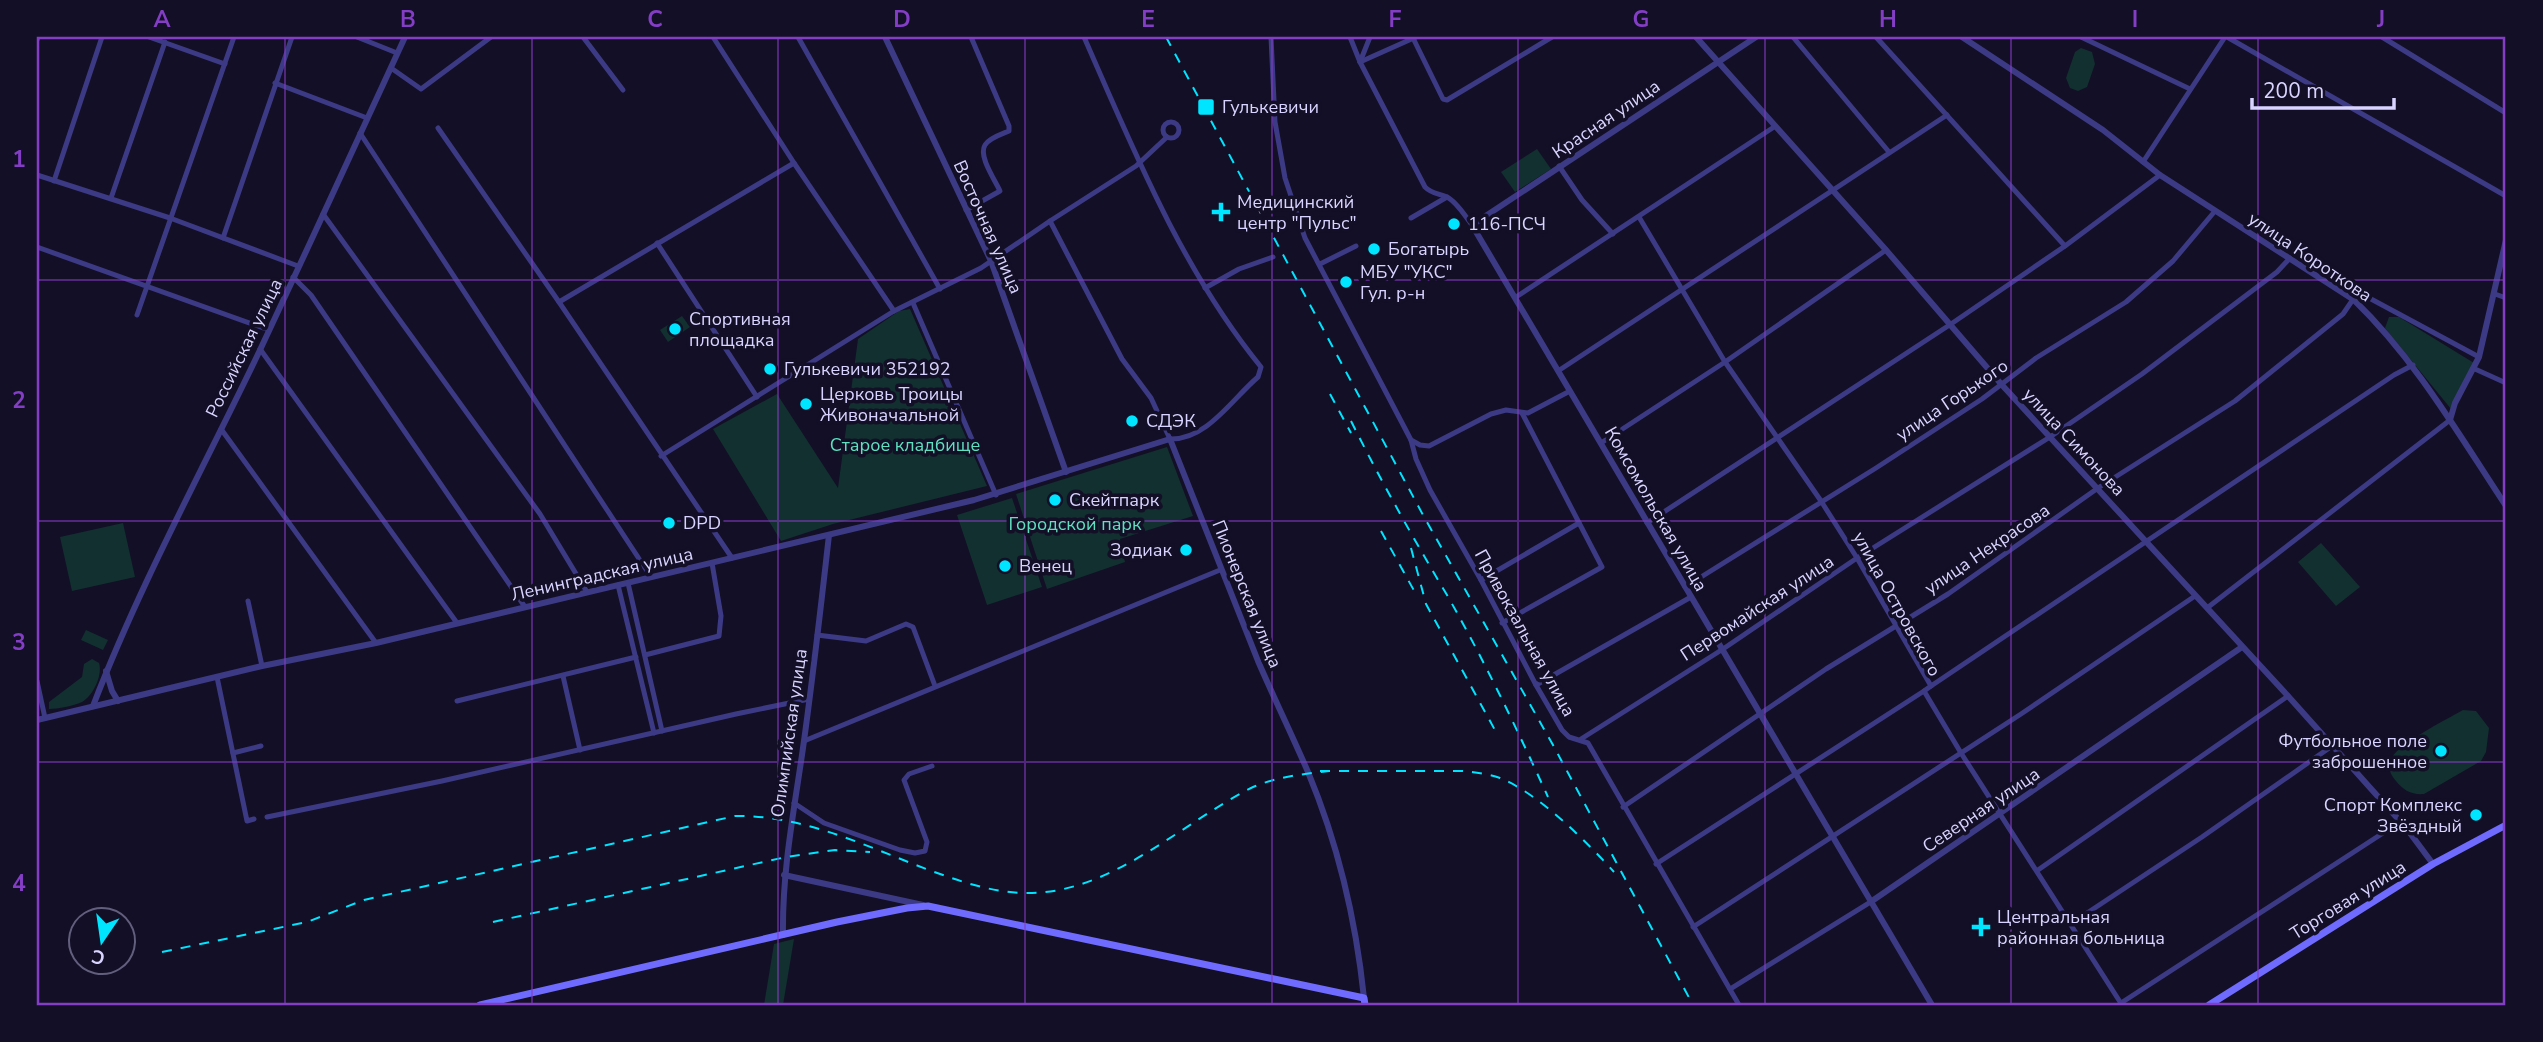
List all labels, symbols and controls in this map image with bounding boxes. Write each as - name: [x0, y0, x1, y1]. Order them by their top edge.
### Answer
- text: A: [153, 4, 171, 35]
- text: B: [400, 4, 416, 35]
- text: C: [647, 4, 663, 35]
- text: D: [893, 4, 911, 35]
- text: E: [1141, 4, 1155, 35]
- text: F: [1389, 4, 1402, 35]
- text: G: [1633, 4, 1649, 35]
- text: H: [1879, 4, 1897, 35]
- text: I: [2132, 4, 2138, 35]
- text: J: [2376, 4, 2385, 35]
- scale bar: [2252, 66, 2394, 110]
- street label: Красная улица: [1547, 74, 1665, 164]
- text: 200 m: [2263, 77, 2324, 105]
- place label: Гулькевичи: [1222, 95, 1319, 119]
- marker: Гулькевичи: [1196, 97, 1216, 117]
- text: 1: [12, 144, 26, 175]
- street label: Восточная улица: [948, 156, 1028, 298]
- place label: Медицинский центр "Пульс": [1237, 190, 1356, 235]
- marker: Медицинский центр "Пульс": [1211, 202, 1231, 222]
- street label: улица Короткова: [2243, 207, 2377, 307]
- place label: 116-ПСЧ: [1468, 212, 1546, 236]
- marker: 116-ПСЧ: [1446, 216, 1462, 232]
- place label: Богатырь: [1388, 237, 1469, 261]
- marker: Богатырь: [1366, 241, 1382, 257]
- place label: МБУ "УКС" Гул. р-н: [1360, 260, 1453, 305]
- marker: МБУ "УКС" Гул. р-н: [1338, 274, 1354, 290]
- street label: Российская улица: [200, 275, 288, 421]
- place label: Спортивная площадка: [689, 307, 791, 352]
- marker: Спортивная площадка: [667, 321, 683, 337]
- street label: улица Горького: [1891, 354, 2013, 446]
- place label: Гулькевичи 352192: [784, 357, 950, 381]
- marker: Гулькевичи 352192: [762, 361, 778, 377]
- place label: Церковь Троицы Живоначальной: [820, 382, 963, 427]
- street label: улица Симонова: [2018, 383, 2130, 501]
- text: 2: [12, 385, 26, 416]
- marker: Церковь Троицы Живоначальной: [798, 396, 814, 412]
- place label: СДЭК: [1146, 409, 1196, 433]
- marker: СДЭК: [1124, 413, 1140, 429]
- street label: Комсомольская улица: [1599, 422, 1713, 596]
- park label: Старое кладбище: [830, 433, 980, 457]
- place label: Скейтпарк: [1069, 488, 1160, 512]
- marker: Скейтпарк: [1047, 492, 1063, 508]
- street label: улица Некрасова: [1920, 498, 2054, 600]
- place label: DPD: [683, 511, 721, 535]
- park label: Городской парк: [1009, 512, 1142, 536]
- marker: DPD: [661, 515, 677, 531]
- street label: Пионерская улица: [1206, 516, 1288, 672]
- street label: улица Островского: [1847, 527, 1947, 681]
- place label: Зодиак: [1110, 538, 1173, 562]
- street label: Ленинградская улица: [509, 541, 695, 607]
- marker: Зодиак: [1178, 542, 1194, 558]
- street label: Привокзальная улица: [1469, 545, 1581, 721]
- street label: Первомайская улица: [1676, 549, 1838, 667]
- place label: Венец: [1019, 554, 1072, 578]
- marker: Венец: [997, 558, 1013, 574]
- text: 3: [12, 627, 26, 658]
- street label: Олимпийская улица: [765, 647, 813, 819]
- place label: Футбольное поле заброшенное: [2278, 729, 2427, 774]
- marker: Футбольное поле заброшенное: [2433, 743, 2449, 759]
- street label: Северная улица: [1918, 762, 2044, 858]
- place label: Спорт Комплекс Звёздный: [2324, 793, 2462, 838]
- marker: Спорт Комплекс Звёздный: [2468, 807, 2484, 823]
- street label: Торговая улица: [2285, 855, 2411, 945]
- text: 4: [12, 868, 26, 899]
- place label: Центральная районная больница: [1997, 905, 2165, 950]
- north arrow: [66, 906, 136, 976]
- marker: Центральная районная больница: [1971, 917, 1991, 937]
- text: С: [89, 942, 108, 971]

